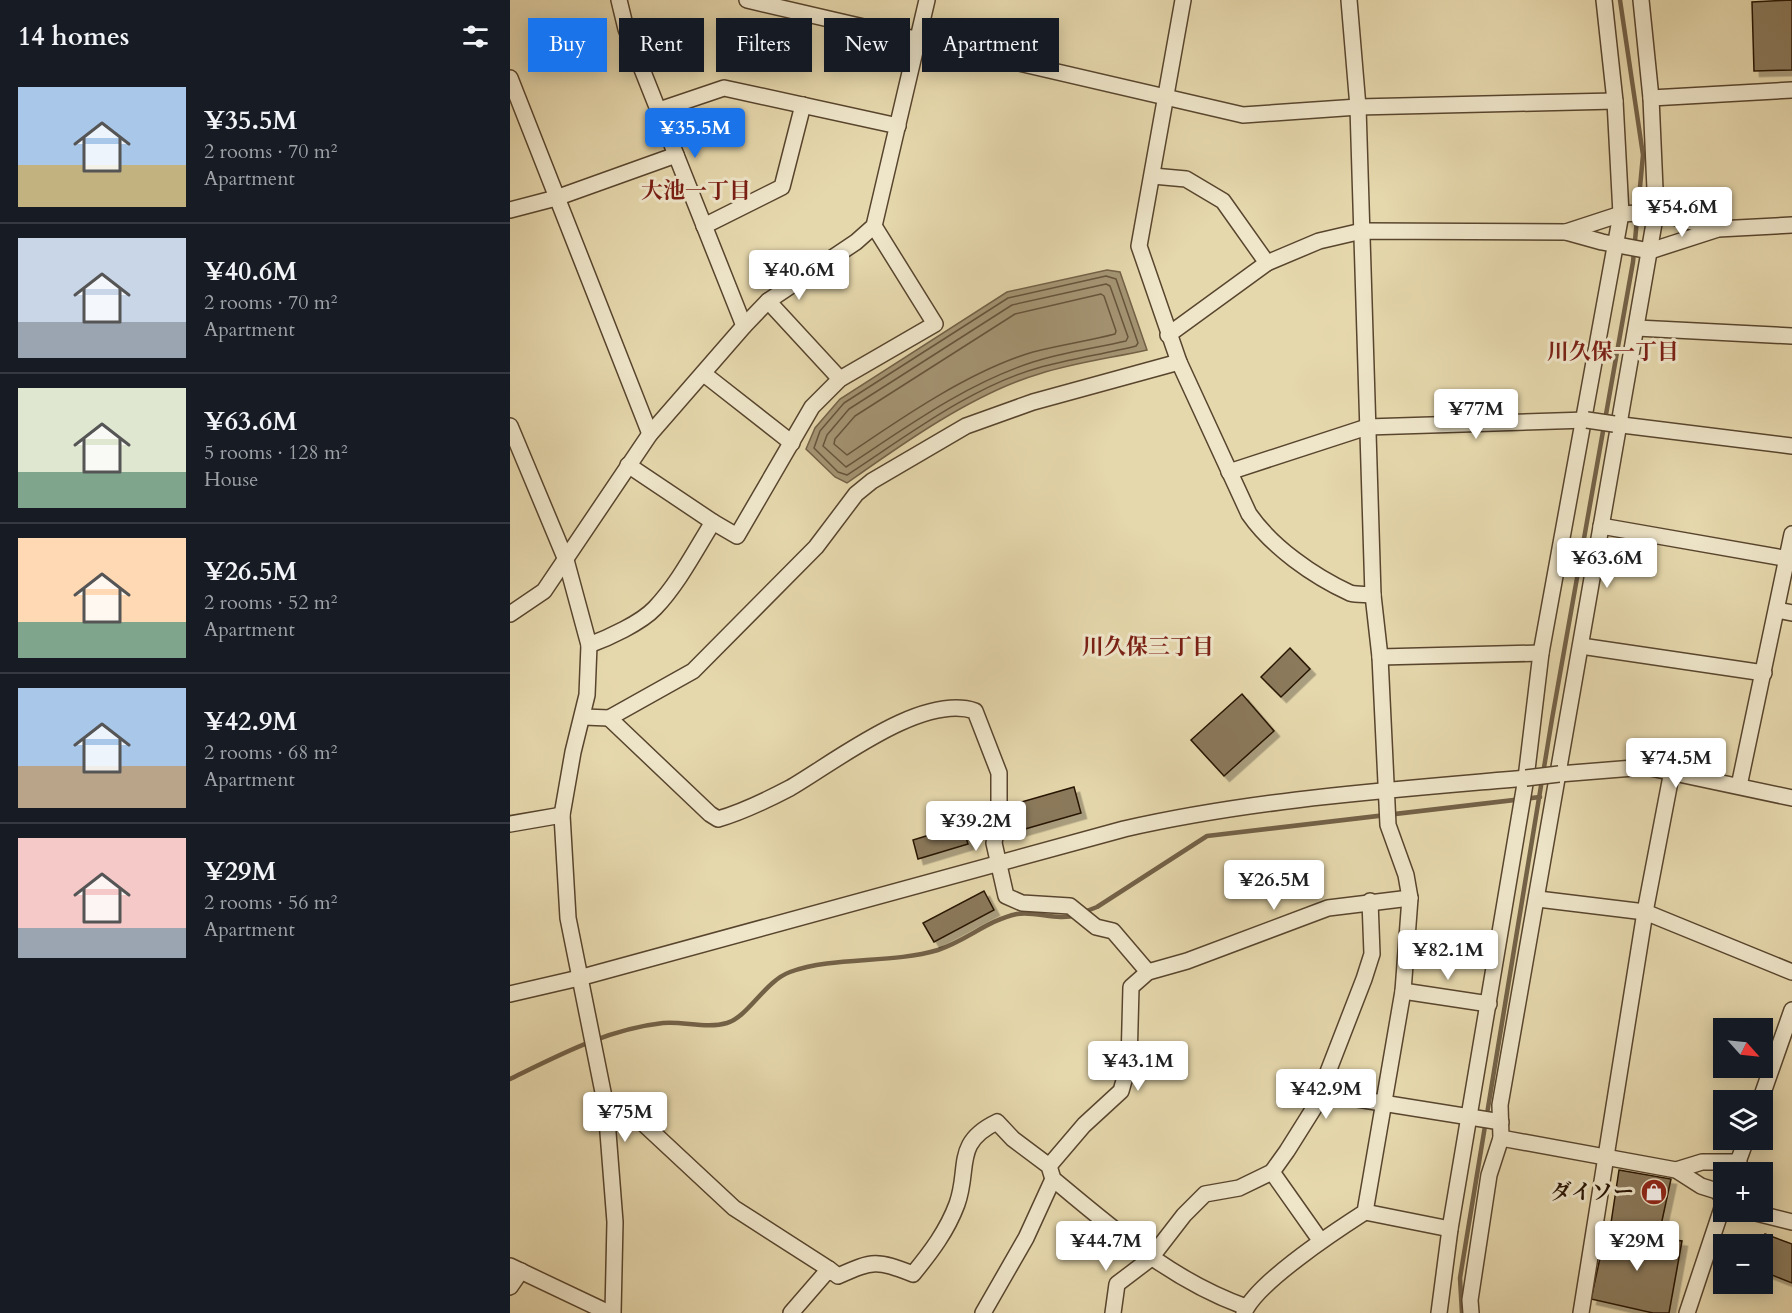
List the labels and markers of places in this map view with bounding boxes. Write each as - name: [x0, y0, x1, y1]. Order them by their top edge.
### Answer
- pin: ¥35.5M: [646, 108, 744, 159]
- pin: ¥54.6M: [1633, 187, 1731, 238]
- pin: ¥40.6M: [750, 250, 848, 301]
- pin: ¥77M: [1440, 389, 1512, 440]
- pin: ¥63.6M: [1558, 538, 1656, 589]
- pin: ¥74.5M: [1627, 738, 1725, 789]
- pin: ¥39.2M: [927, 801, 1025, 852]
- pin: ¥26.5M: [1225, 860, 1323, 911]
- pin: ¥82.1M: [1399, 930, 1497, 981]
- pin: ¥43.1M: [1089, 1041, 1187, 1092]
- pin: ¥42.9M: [1277, 1069, 1375, 1120]
- pin: ¥75M: [589, 1092, 661, 1143]
- shop icon: ダイソー: [1639, 1177, 1669, 1207]
- place label: ダイソー: [1550, 1178, 1634, 1207]
- pin: ¥44.7M: [1057, 1221, 1155, 1272]
- pin: ¥29M: [1601, 1221, 1673, 1272]

